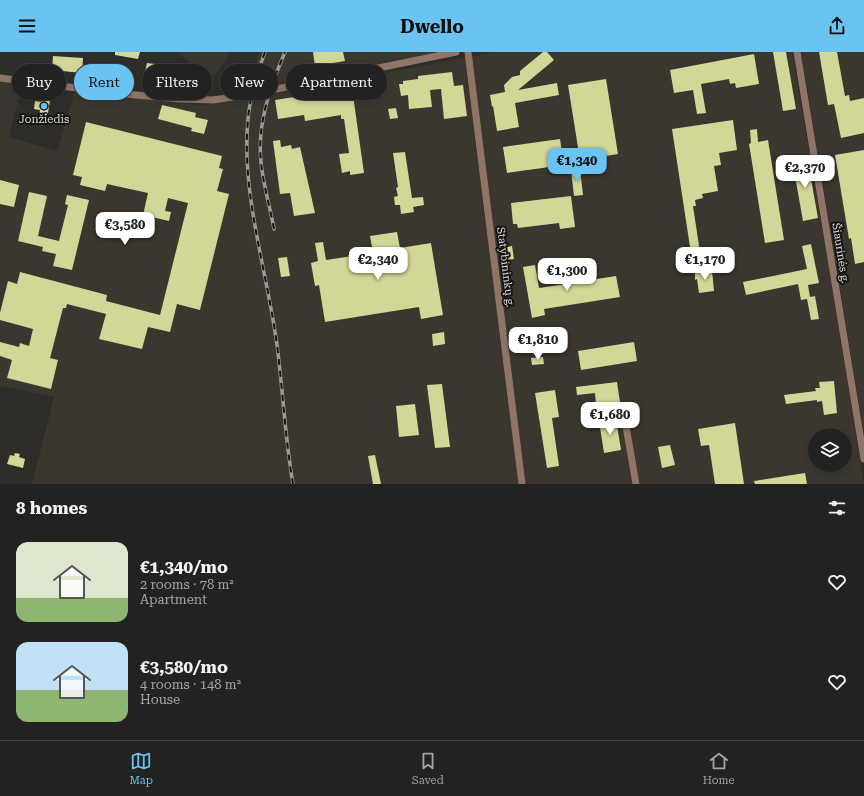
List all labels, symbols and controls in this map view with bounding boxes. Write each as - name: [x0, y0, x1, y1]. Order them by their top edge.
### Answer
- icon: menu: [16, 15, 38, 37]
- icon: share: [826, 15, 848, 37]
- text: Dwello: [400, 16, 464, 37]
- chip: Buy: [12, 64, 66, 100]
- chip: Rent: [74, 64, 134, 100]
- chip: Filters: [142, 64, 212, 100]
- chip: New: [220, 64, 278, 100]
- chip: Apartment: [286, 64, 387, 100]
- marker: Jonžiedis: [39, 101, 49, 111]
- place label: Jonžiedis: [19, 113, 69, 126]
- pin: €1,340: [544, 148, 610, 182]
- text: €1,340: [557, 153, 597, 168]
- pin: €2,370: [772, 155, 838, 189]
- text: €2,370: [785, 160, 825, 175]
- pin: €3,580: [92, 212, 158, 246]
- text: €3,580: [105, 217, 145, 232]
- street label: Šiaurinės g.: [829, 222, 853, 284]
- street label: Statybininkų g.: [494, 226, 517, 308]
- pin: €2,340: [345, 247, 411, 281]
- pin: €1,170: [672, 247, 738, 281]
- text: €2,340: [358, 252, 398, 267]
- text: €1,170: [685, 252, 725, 267]
- pin: €1,300: [534, 258, 600, 292]
- text: €1,300: [547, 263, 587, 278]
- pin: €1,810: [505, 327, 571, 361]
- text: €1,810: [518, 332, 558, 347]
- pin: €1,680: [577, 402, 643, 436]
- text: €1,680: [590, 407, 630, 422]
- map controls: [808, 428, 852, 472]
- button: layers: [808, 428, 852, 472]
- icon: filters: [826, 497, 848, 519]
- text: 8 homes: [16, 498, 87, 518]
- text: €1,340/mo: [140, 557, 228, 577]
- icon: home: [48, 558, 96, 606]
- icon: heart: [826, 571, 848, 593]
- text: 2 rooms · 78 m²: [140, 577, 234, 592]
- text: Apartment: [140, 592, 207, 607]
- text: €3,580/mo: [140, 657, 228, 677]
- icon: home: [48, 658, 96, 706]
- icon: heart: [826, 671, 848, 693]
- text: 4 rooms · 148 m²: [140, 677, 241, 692]
- text: House: [140, 692, 180, 707]
- tab: Map: [129, 750, 153, 787]
- tab: Saved: [412, 750, 444, 787]
- tab: Home: [703, 750, 735, 787]

